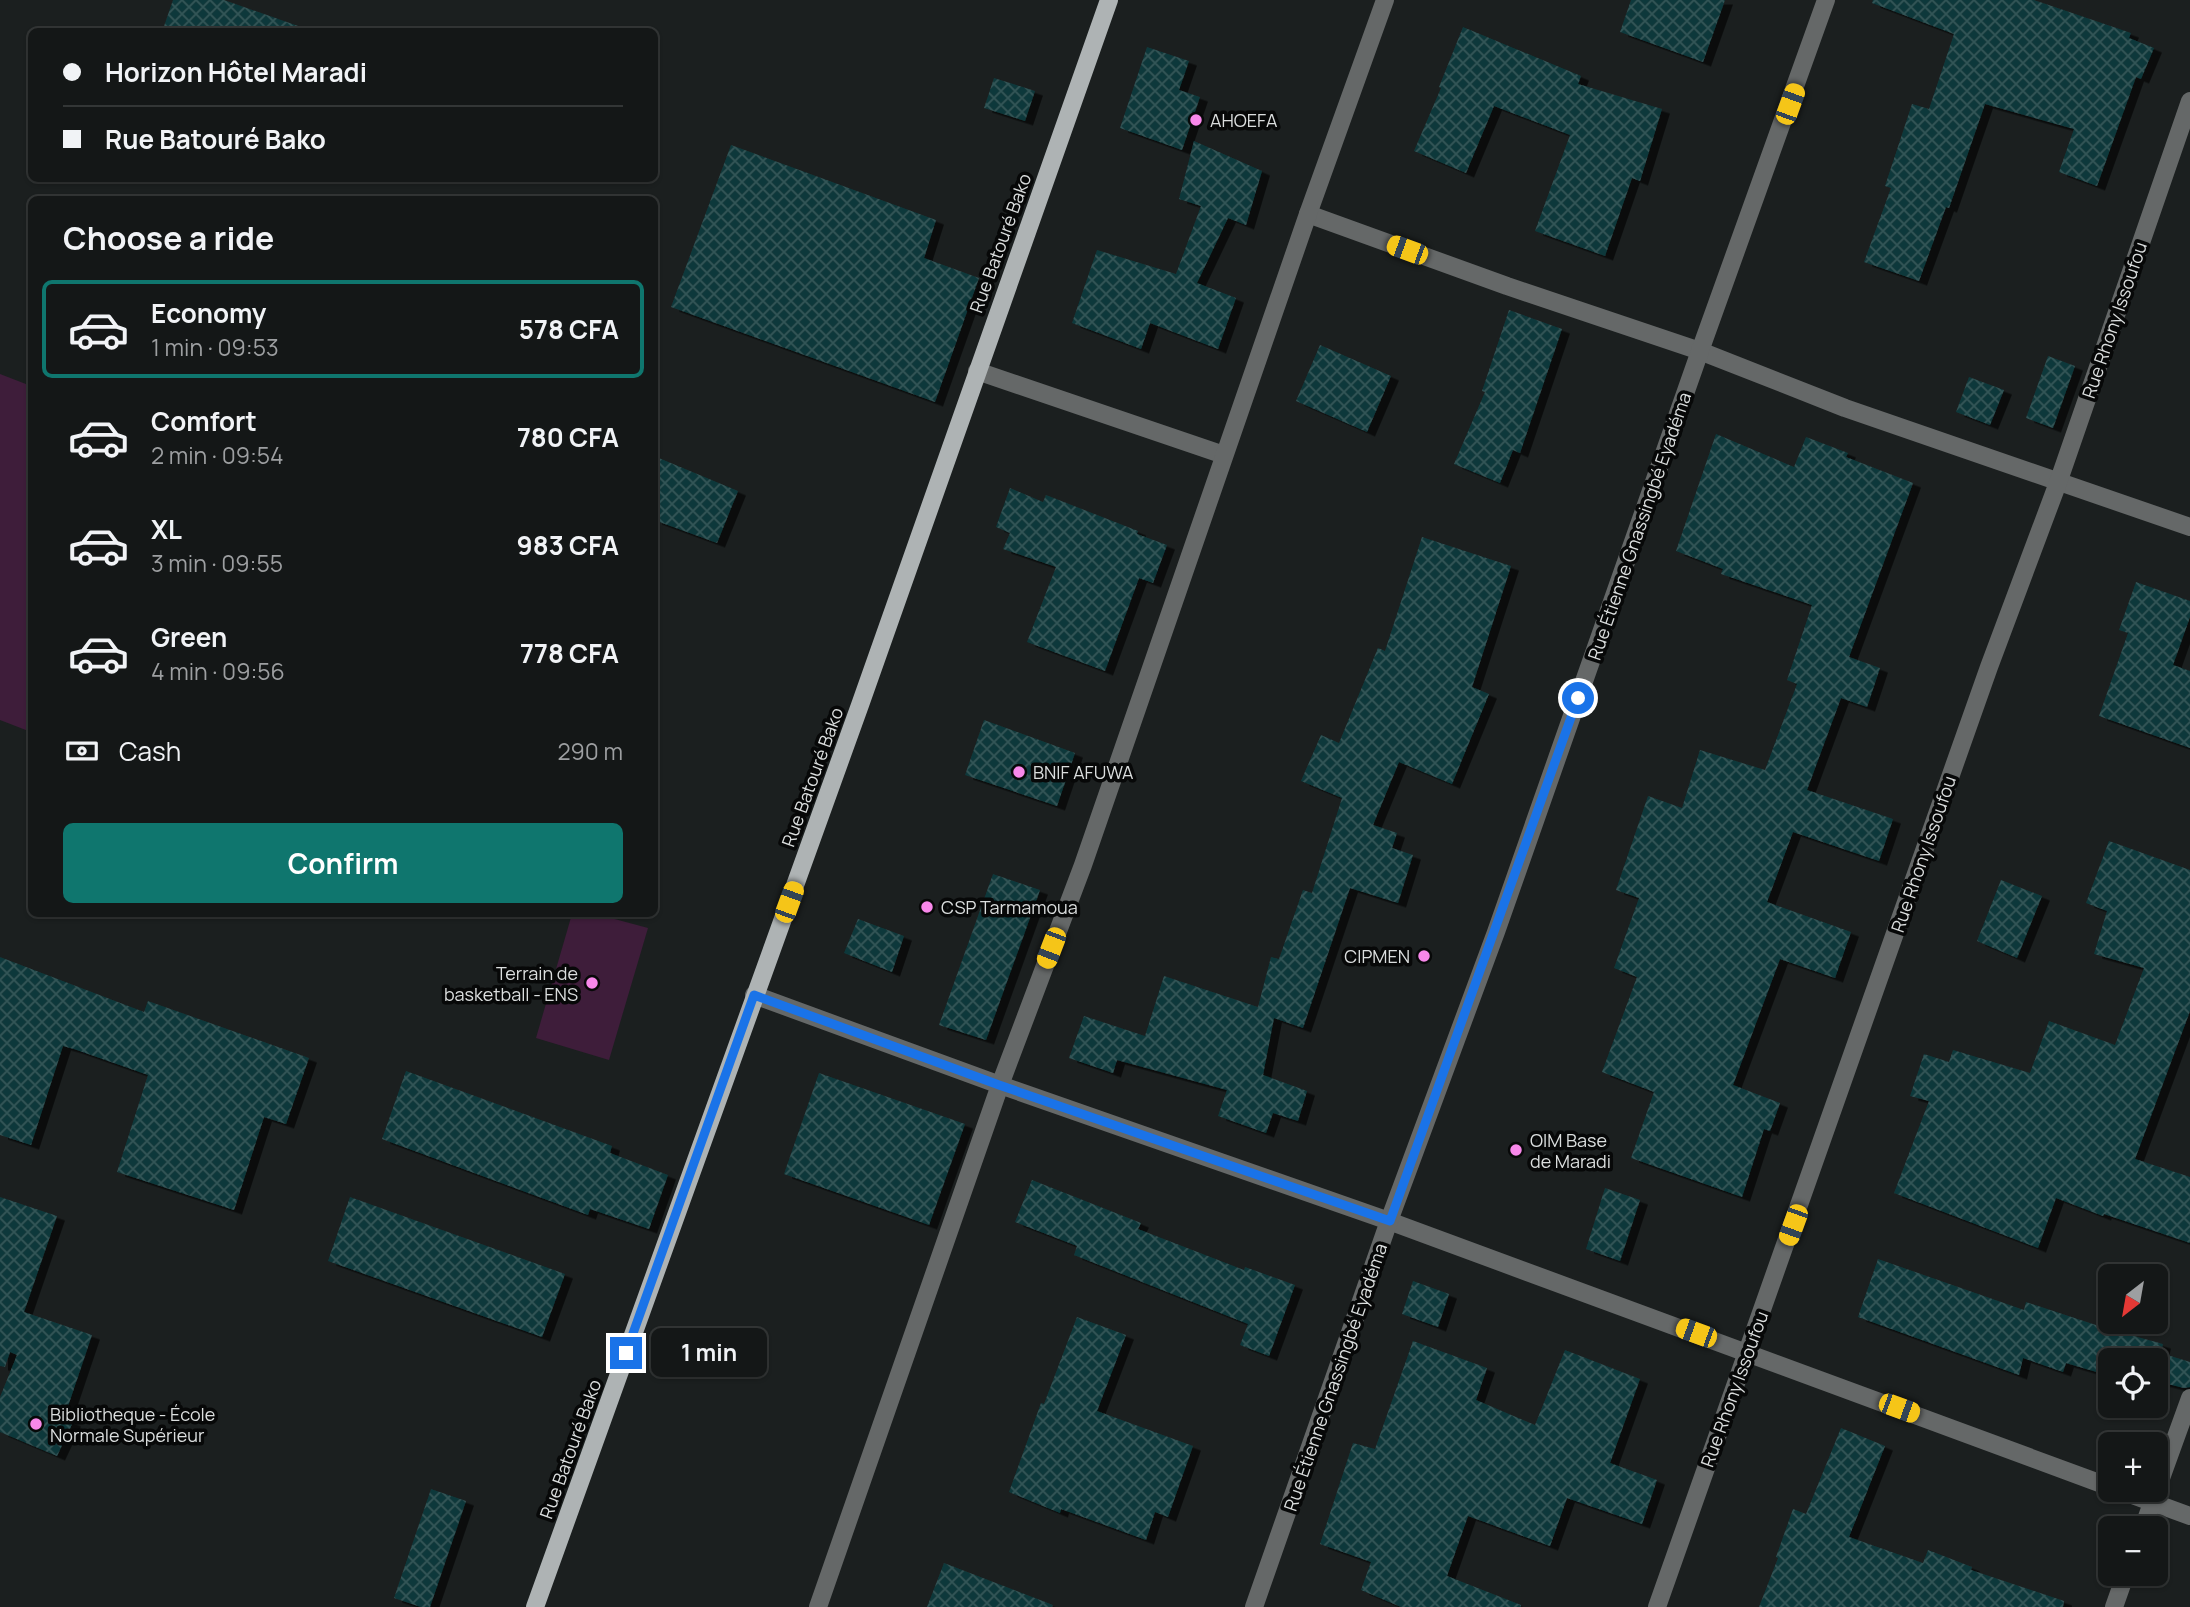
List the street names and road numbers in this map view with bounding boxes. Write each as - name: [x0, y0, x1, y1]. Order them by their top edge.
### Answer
- street label: Rue Batouré Bako: [964, 170, 1036, 316]
- street label: Rue Rhony Issoufou: [2076, 239, 2152, 401]
- street label: Rue Étienne Gnassingbé Eyadéma: [1582, 389, 1696, 663]
- street label: Rue Batouré Bako: [776, 704, 848, 850]
- street label: Rue Rhony Issoufou: [1885, 773, 1961, 935]
- street label: Rue Étienne Gnassingbé Eyadéma: [1278, 1240, 1392, 1514]
- street label: Rue Rhony Issoufou: [1695, 1308, 1773, 1470]
- street label: Rue Batouré Bako: [534, 1376, 606, 1522]

